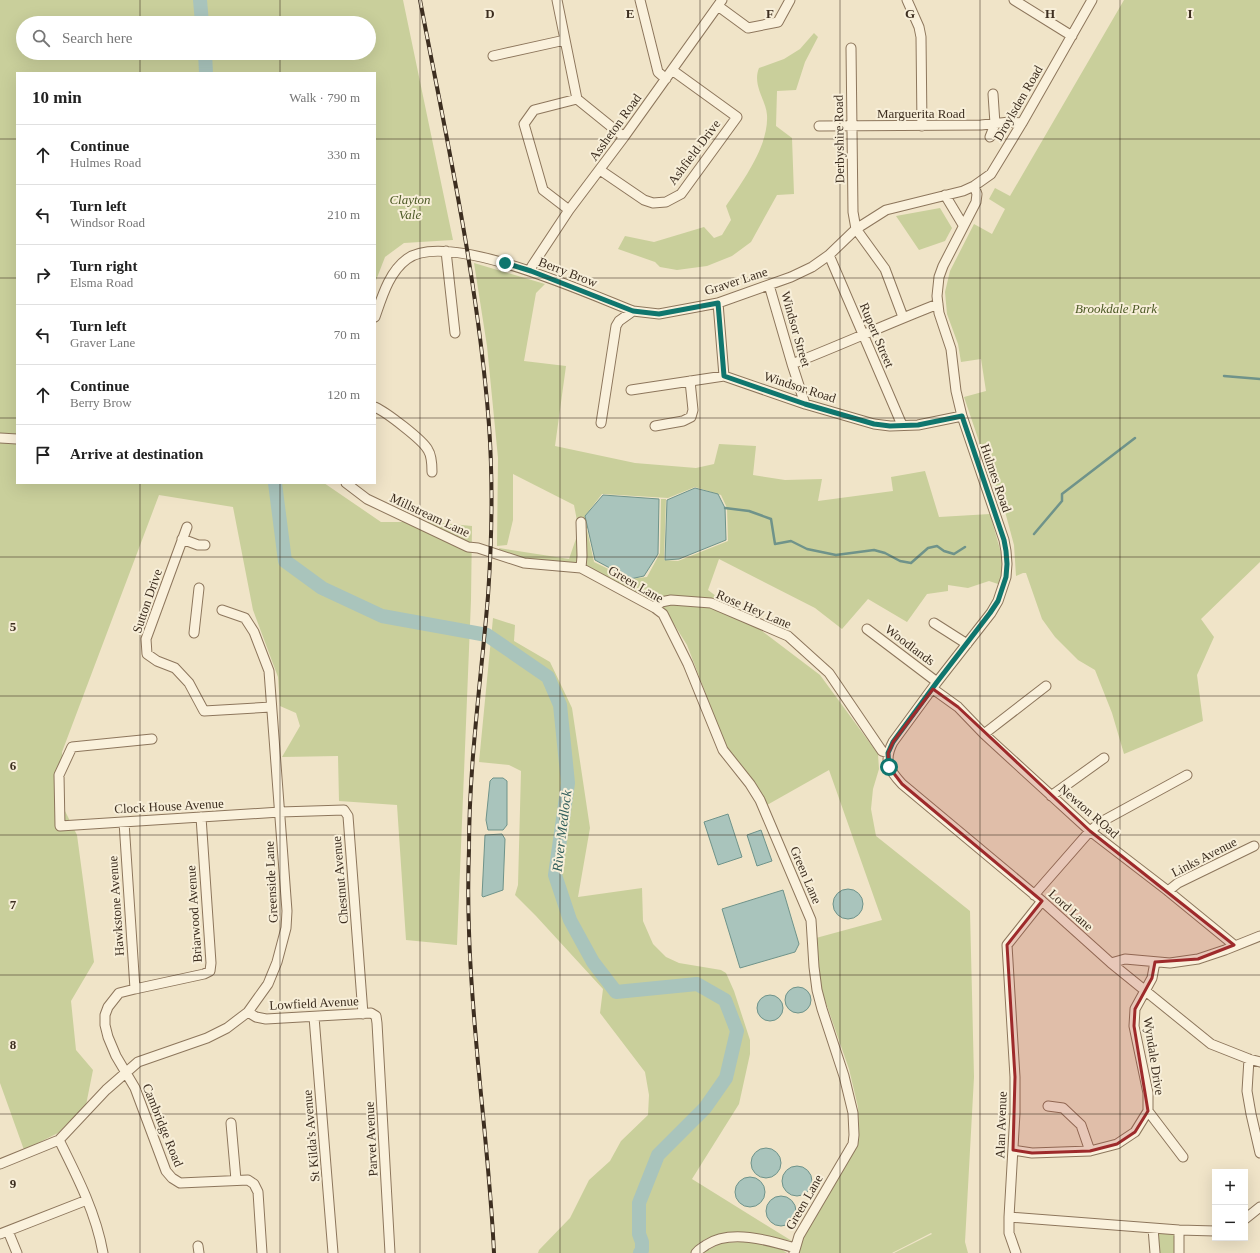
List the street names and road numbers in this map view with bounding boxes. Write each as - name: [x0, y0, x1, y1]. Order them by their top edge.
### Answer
- street label: Droylsden Road: [990, 62, 1046, 143]
- street label: Assheton Road: [586, 90, 645, 163]
- street label: Derbyshire Road: [831, 94, 847, 183]
- street label: Marguerita Road: [877, 106, 966, 121]
- street label: Ashfield Drive: [665, 116, 723, 188]
- street label: Berry Brow: [536, 254, 600, 290]
- street label: Graver Lane: [703, 264, 770, 298]
- street label: Windsor Street: [778, 290, 814, 369]
- street label: Rupert Street: [857, 300, 898, 370]
- street label: Windsor Road: [762, 368, 838, 406]
- street label: Hulmes Road: [977, 442, 1015, 515]
- street label: Millstream Lane: [388, 490, 472, 540]
- street label: Green Lane: [606, 562, 666, 606]
- street label: Sutton Drive: [129, 567, 165, 635]
- street label: Rose Hey Lane: [714, 586, 794, 632]
- street label: Woodlands: [882, 622, 938, 668]
- street label: Newton ROad: [1056, 781, 1122, 842]
- street label: Clock House Avenue: [114, 796, 224, 816]
- street label: Links Avenue: [1169, 834, 1240, 880]
- street label: Chestnut Avenue: [329, 835, 351, 925]
- street label: Greenside Lane: [261, 840, 281, 923]
- street label: Green Lane: [787, 844, 825, 906]
- street label: Hawkstone Avenue: [105, 855, 127, 957]
- street label: Briarwood Avenue: [183, 865, 205, 963]
- street label: Lord Lane: [1046, 886, 1096, 934]
- street label: Lowfield Avenue: [269, 993, 359, 1013]
- street label: Wyndale Drive: [1140, 1016, 1168, 1096]
- street label: Cambridge Road: [139, 1081, 187, 1169]
- street label: St Kilda's Avenue: [299, 1089, 322, 1183]
- street label: Alan Avenue: [992, 1091, 1010, 1159]
- street label: Parvet Avenue: [362, 1101, 380, 1177]
- street label: Green Lane: [782, 1172, 826, 1232]

